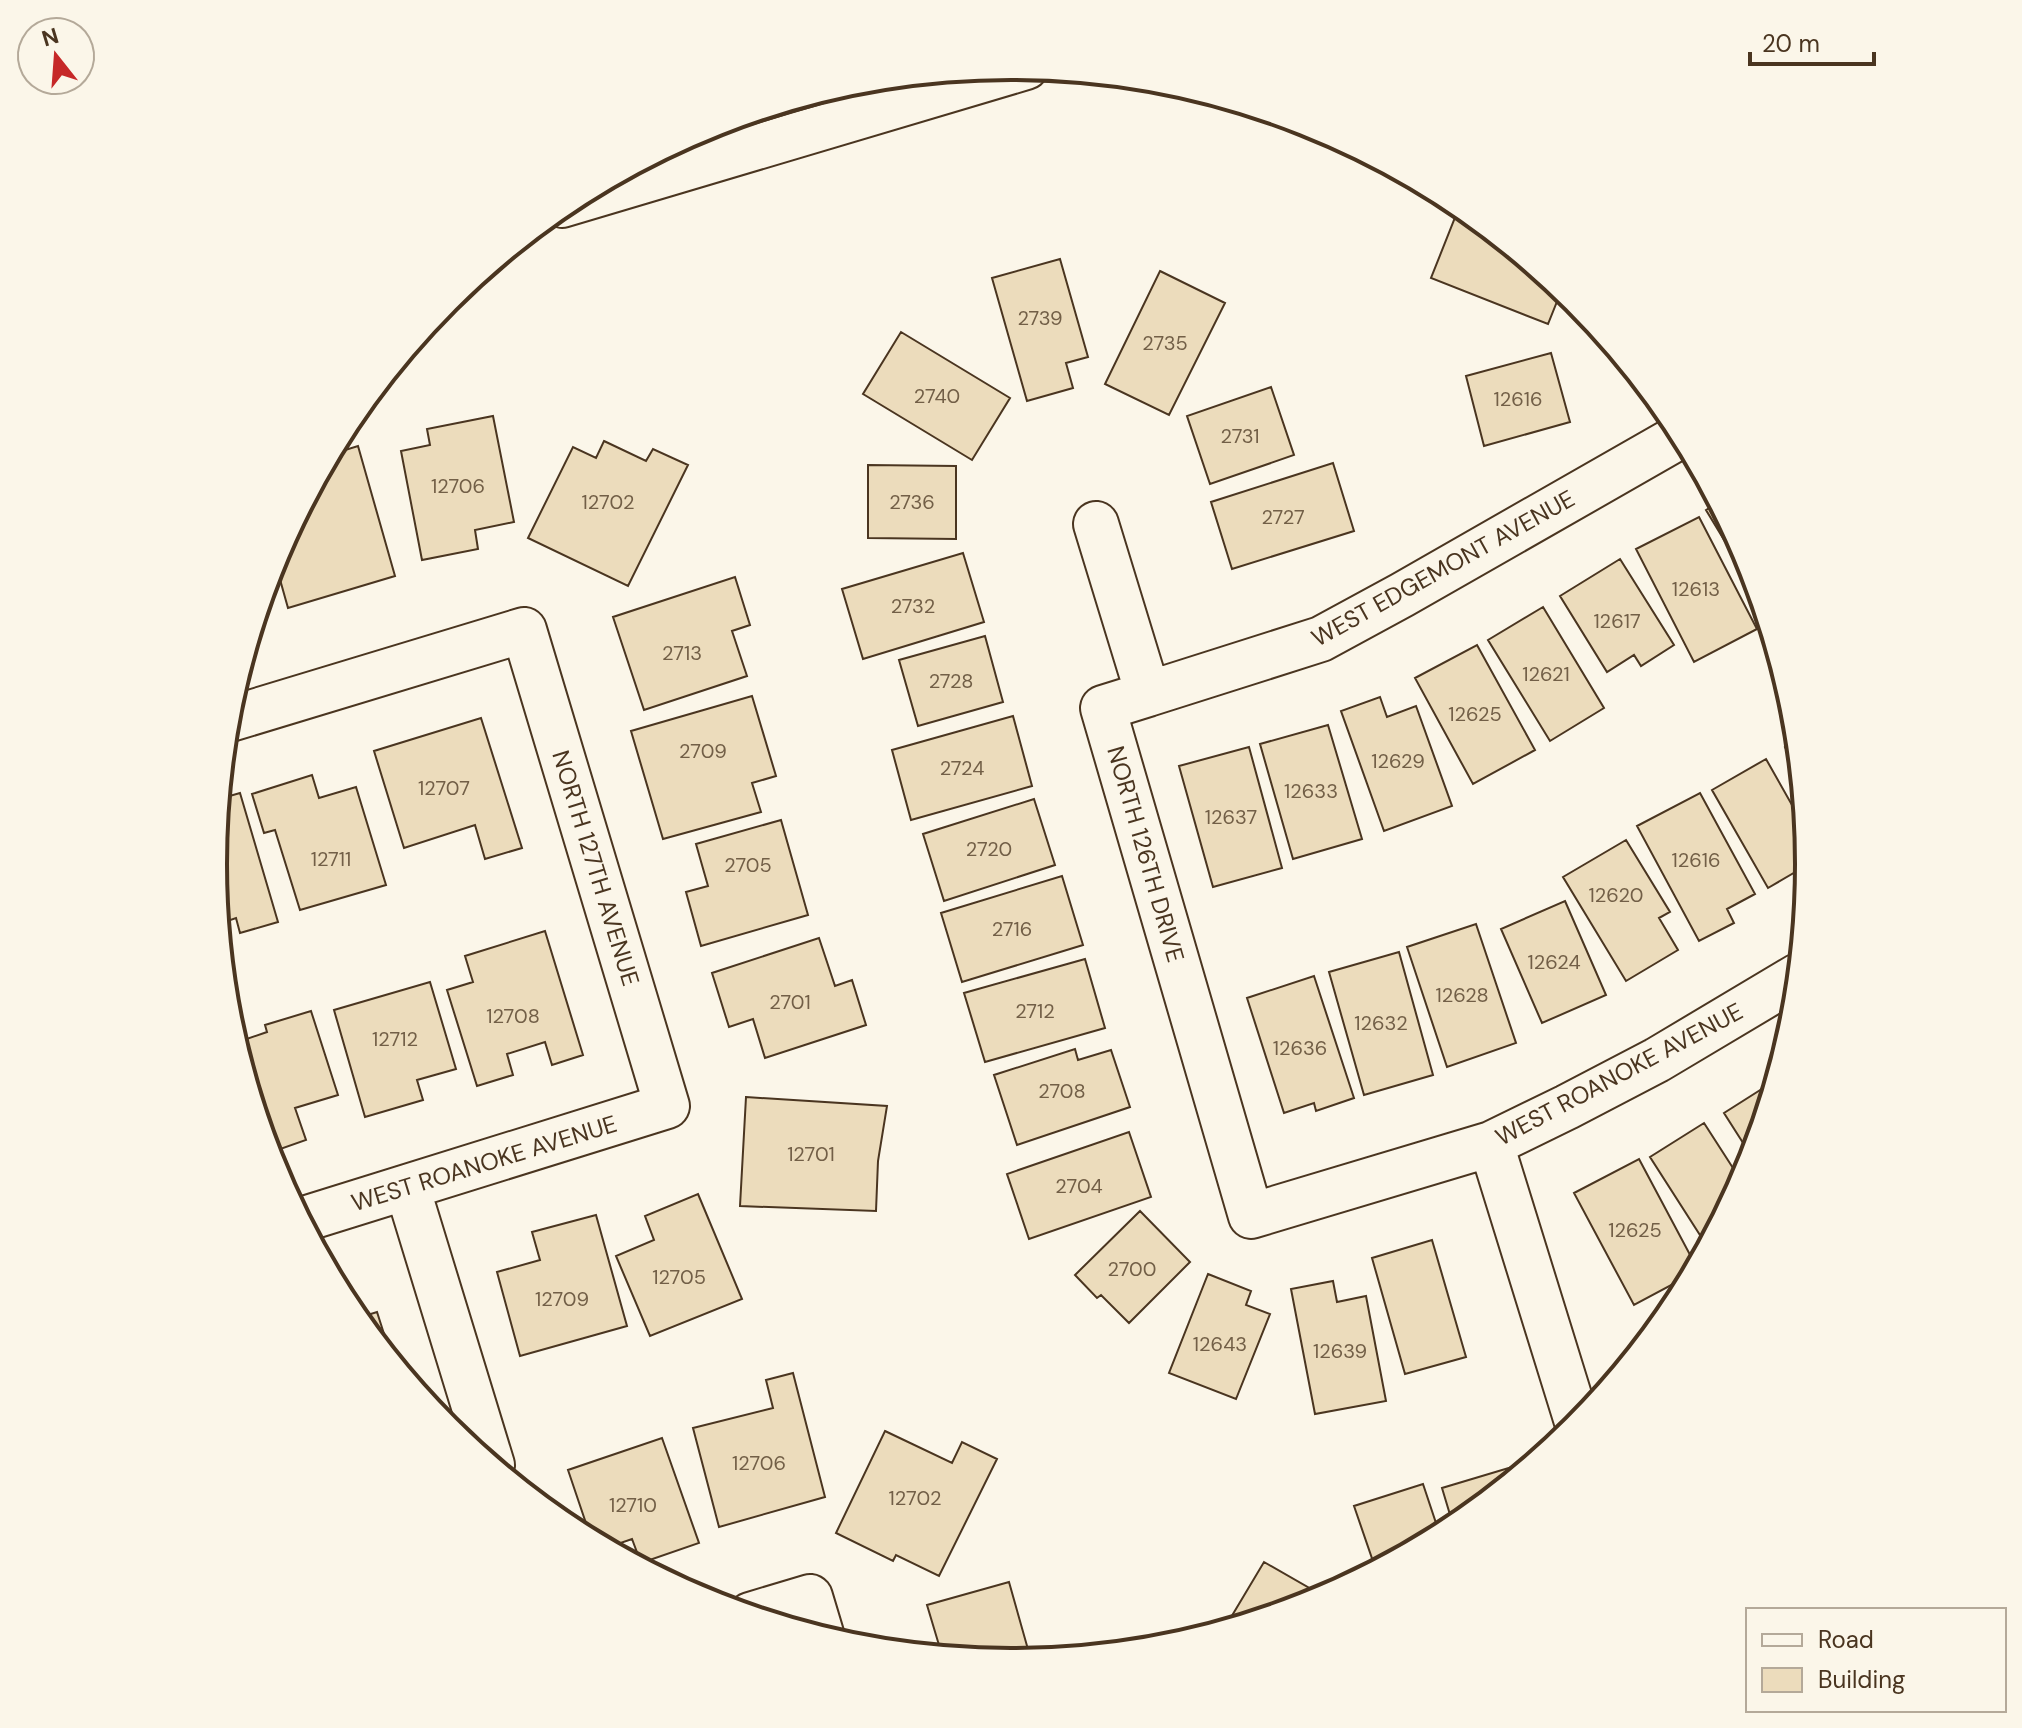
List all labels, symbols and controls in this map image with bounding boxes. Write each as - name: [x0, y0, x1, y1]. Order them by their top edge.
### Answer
- north arrow: [16, 16, 96, 96]
- scale bar: [1750, 16, 1874, 66]
- text: N: [38, 21, 62, 54]
- text: 20 m: [1762, 28, 1820, 59]
- house number: 2739: [1017, 305, 1063, 331]
- house number: 2735: [1142, 330, 1188, 356]
- house number: 2740: [914, 383, 960, 409]
- house number: 12616: [1493, 386, 1543, 412]
- house number: 2731: [1220, 423, 1260, 449]
- house number: 12706: [431, 473, 485, 499]
- street label: WEST EDGEMONT AVENUE: [1306, 483, 1580, 653]
- house number: 12702: [582, 489, 634, 515]
- house number: 2736: [889, 489, 935, 515]
- house number: 2727: [1261, 504, 1305, 530]
- house number: 12613: [1672, 576, 1720, 602]
- house number: 2732: [891, 593, 935, 619]
- house number: 12617: [1593, 608, 1641, 634]
- house number: 2713: [662, 640, 702, 666]
- house number: 12621: [1522, 661, 1570, 687]
- house number: 2728: [929, 668, 973, 694]
- house number: 12625: [1448, 701, 1502, 727]
- house number: 2709: [679, 738, 727, 764]
- street label: NORTH 126TH DRIVE: [1100, 742, 1192, 966]
- street label: NORTH 127TH AVENUE: [545, 747, 647, 989]
- house number: 12629: [1371, 748, 1425, 774]
- house number: 2724: [940, 755, 984, 781]
- house number: 12707: [418, 775, 470, 801]
- house number: 12633: [1284, 778, 1338, 804]
- house number: 12637: [1205, 804, 1257, 830]
- house number: 2720: [966, 836, 1012, 862]
- house number: 12711: [311, 846, 351, 872]
- house number: 12616: [1671, 847, 1721, 873]
- house number: 2705: [724, 852, 772, 878]
- house number: 12620: [1589, 882, 1643, 908]
- house number: 2716: [992, 916, 1032, 942]
- house number: 12624: [1527, 949, 1581, 975]
- house number: 12628: [1435, 982, 1489, 1008]
- house number: 2701: [769, 989, 811, 1015]
- street label: WEST ROANOKE AVENUE: [1490, 996, 1748, 1152]
- house number: 2712: [1015, 998, 1055, 1024]
- house number: 12708: [486, 1003, 540, 1029]
- house number: 12632: [1354, 1010, 1408, 1036]
- house number: 12712: [372, 1026, 418, 1052]
- house number: 12636: [1273, 1035, 1327, 1061]
- house number: 2708: [1038, 1078, 1086, 1104]
- street label: WEST ROANOKE AVENUE: [348, 1108, 620, 1218]
- house number: 12701: [787, 1141, 835, 1167]
- house number: 2704: [1055, 1173, 1103, 1199]
- house number: 12625: [1608, 1217, 1662, 1243]
- house number: 2700: [1108, 1256, 1156, 1282]
- house number: 12705: [652, 1264, 706, 1290]
- house number: 12709: [535, 1286, 589, 1312]
- house number: 12643: [1193, 1331, 1247, 1357]
- house number: 12639: [1313, 1338, 1367, 1364]
- house number: 12706: [732, 1450, 786, 1476]
- house number: 12702: [889, 1485, 941, 1511]
- house number: 12710: [609, 1492, 657, 1518]
- legend: [1746, 1608, 2006, 1712]
- text: Road: [1818, 1624, 1874, 1655]
- text: Building: [1818, 1664, 1905, 1695]

